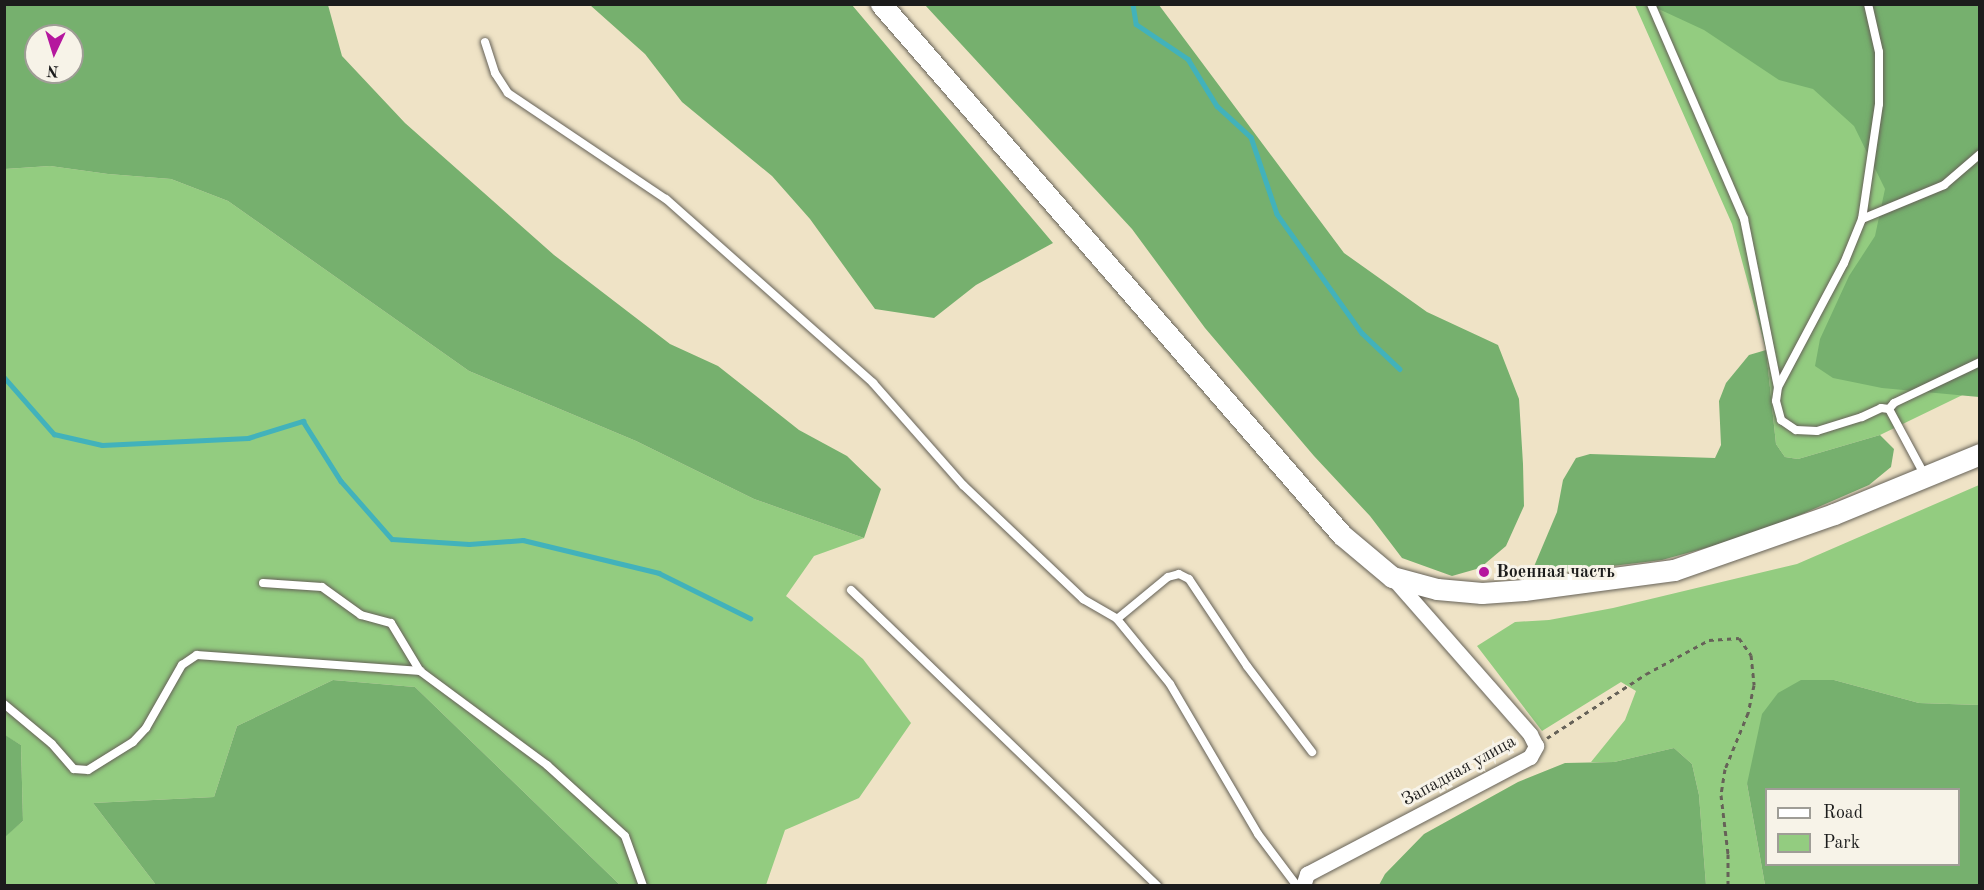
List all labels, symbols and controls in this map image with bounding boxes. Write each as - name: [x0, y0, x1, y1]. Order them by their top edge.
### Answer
- north arrow: [24, 24, 84, 84]
- text: N: [46, 62, 60, 78]
- place label: Военная часть: [1496, 561, 1615, 583]
- marker: Военная часть: [1477, 565, 1491, 579]
- street label: Западная улица: [1398, 731, 1520, 811]
- legend: [1765, 788, 1960, 866]
- text: Road: [1823, 804, 1863, 822]
- text: Park: [1823, 834, 1860, 852]

